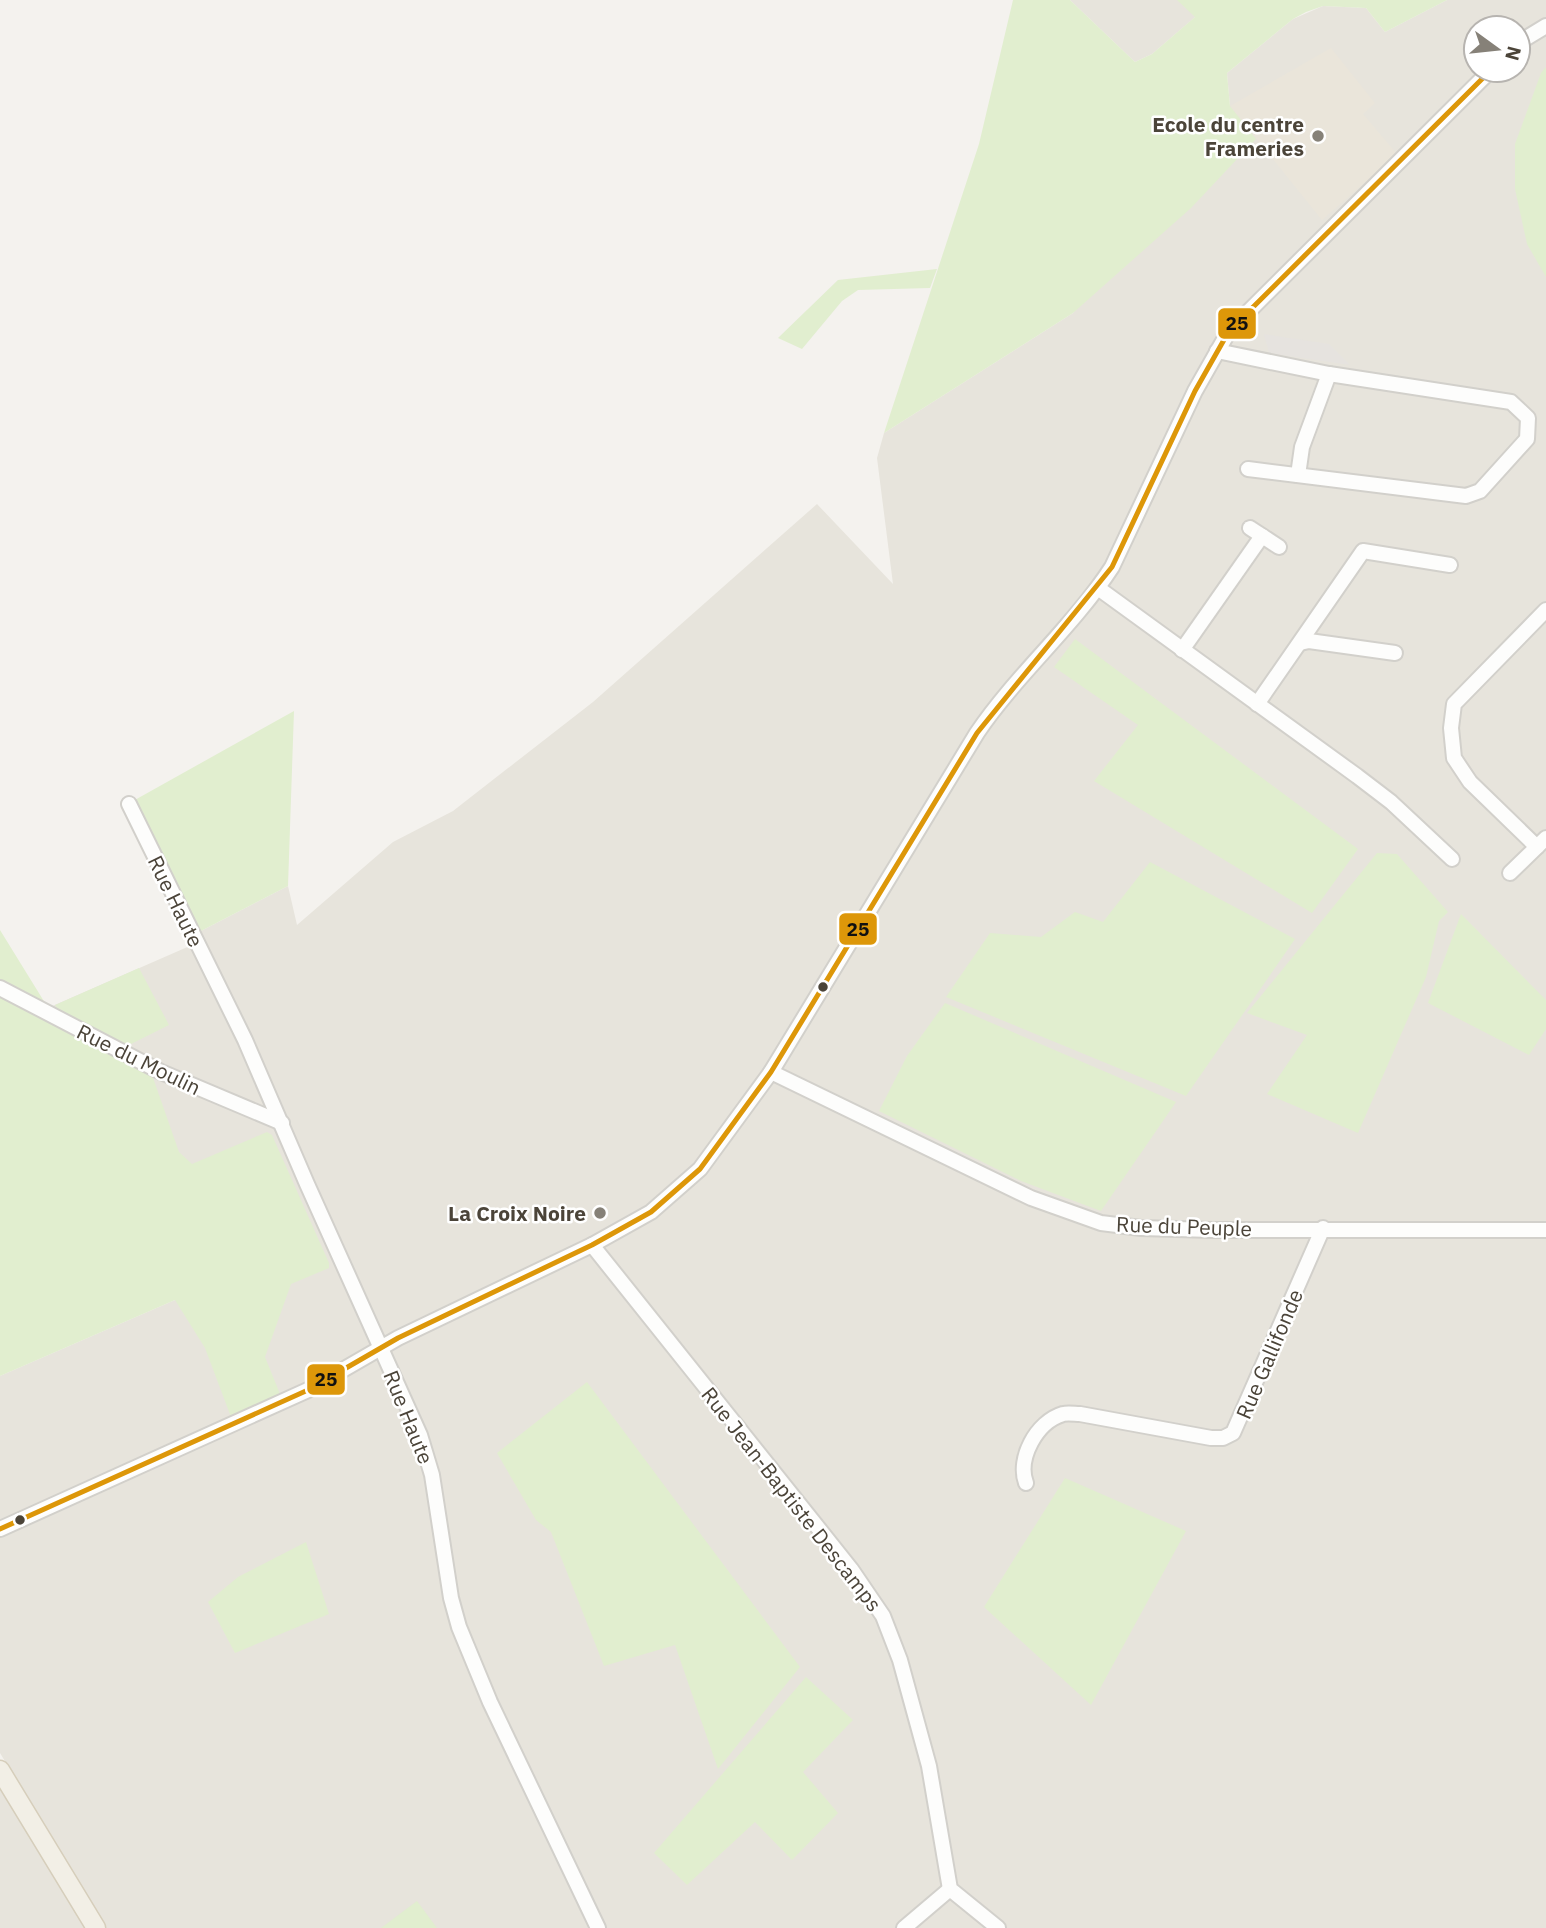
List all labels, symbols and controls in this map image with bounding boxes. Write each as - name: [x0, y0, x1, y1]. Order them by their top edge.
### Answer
- north arrow: [1462, 14, 1532, 84]
- text: N: [1500, 44, 1527, 63]
- place label: Ecole du centre Frameries: [1152, 110, 1304, 162]
- marker: Ecole du centre Frameries: [1310, 128, 1326, 144]
- line badge: 25: [1217, 307, 1257, 340]
- text: 25: [1226, 311, 1248, 335]
- street label: Rue Haute: [142, 851, 210, 951]
- line badge: 25: [838, 912, 878, 946]
- text: 25: [847, 917, 869, 941]
- unlabelled marker: [816, 980, 830, 994]
- street label: Rue du Moulin: [72, 1017, 206, 1101]
- place label: La Croix Noire: [448, 1199, 586, 1227]
- marker: La Croix Noire: [592, 1205, 608, 1221]
- street label: Rue du Peuple: [1115, 1210, 1253, 1242]
- street label: Rue Gallifonde: [1229, 1285, 1309, 1423]
- line badge: 25: [306, 1363, 346, 1396]
- street label: Rue Haute: [378, 1366, 440, 1468]
- text: 25: [315, 1367, 337, 1391]
- street label: Rue Jean-Baptiste Descamps: [696, 1381, 888, 1617]
- unlabelled marker: [13, 1513, 27, 1527]

